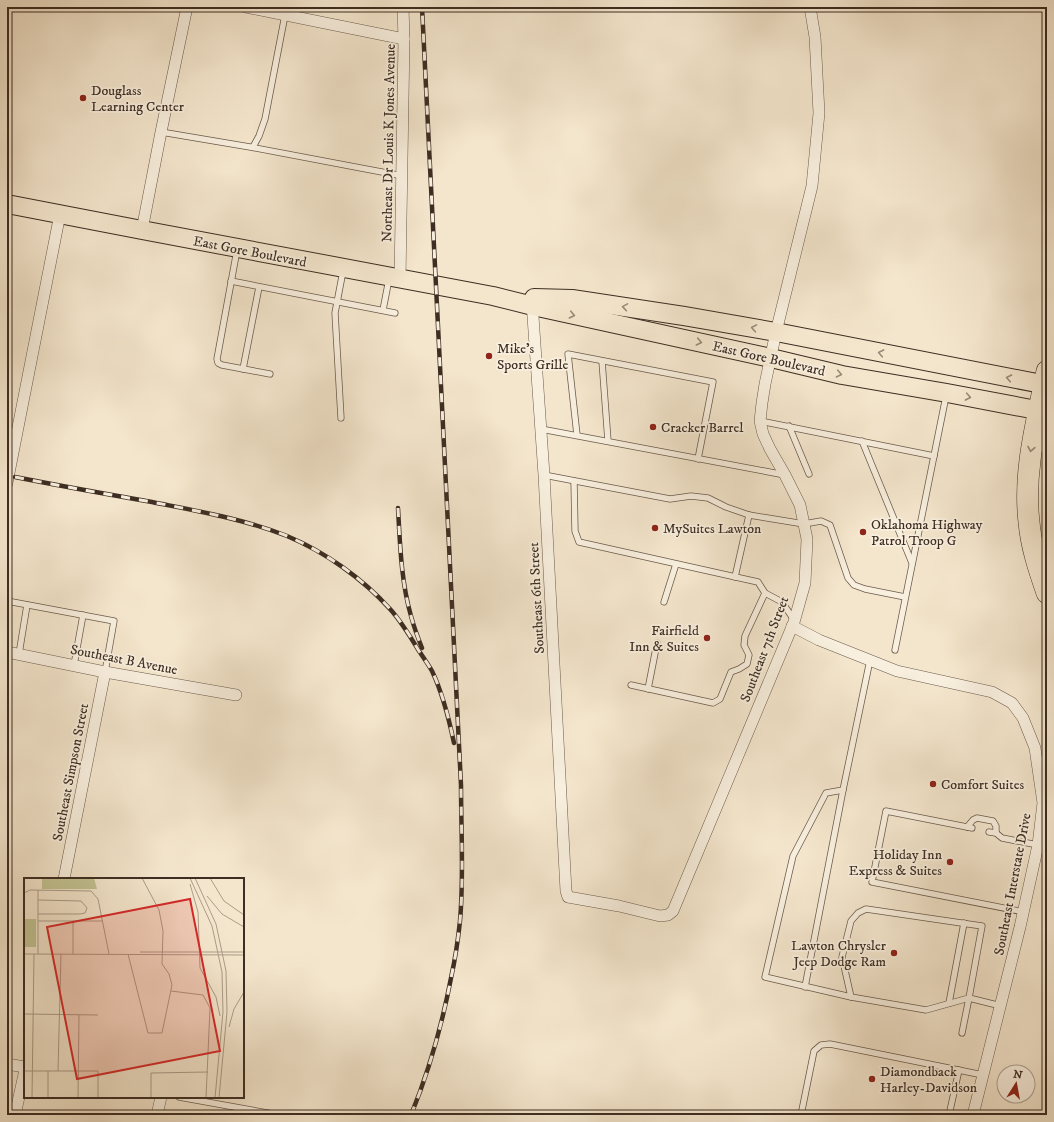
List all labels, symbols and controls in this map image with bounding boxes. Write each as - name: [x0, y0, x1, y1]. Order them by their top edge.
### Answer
- street label: Northeast Dr Louis K Jones Avenue: [378, 43, 400, 242]
- place label: Douglass Learning Center: [91, 82, 185, 116]
- marker: Douglass Learning Center: [78, 93, 88, 103]
- street label: East Gore Boulevard: [192, 232, 308, 272]
- one-way arrow: [622, 303, 628, 312]
- one-way arrow: [569, 310, 575, 318]
- one-way arrow: [750, 324, 757, 333]
- street label: East Gore Boulevard: [711, 337, 827, 381]
- one-way arrow: [696, 338, 702, 346]
- place label: Mike's Sports Grille: [497, 340, 568, 374]
- one-way arrow: [878, 349, 884, 357]
- marker: Mike's Sports Grille: [484, 351, 494, 361]
- one-way arrow: [836, 370, 843, 378]
- one-way arrow: [1006, 374, 1012, 382]
- one-way arrow: [964, 392, 971, 400]
- place label: Cracker Barrel: [661, 419, 744, 437]
- marker: Cracker Barrel: [648, 422, 658, 432]
- one-way arrow: [1028, 446, 1036, 452]
- place label: Oklahoma Highway Patrol Troop G: [871, 516, 983, 550]
- place label: MySuites Lawton: [663, 520, 762, 538]
- marker: MySuites Lawton: [650, 523, 660, 533]
- marker: Oklahoma Highway Patrol Troop G: [858, 527, 868, 537]
- street label: Southeast 6th Street: [525, 541, 549, 654]
- street label: Southeast 7th Street: [736, 593, 794, 705]
- place label: Fairfield Inn & Suites: [629, 622, 699, 656]
- marker: Fairfield Inn & Suites: [702, 633, 712, 643]
- street label: Southeast B Avenue: [69, 641, 179, 679]
- street label: Southeast Simpson Street: [49, 701, 93, 843]
- place label: Comfort Suites: [941, 776, 1024, 794]
- marker: Comfort Suites: [928, 779, 938, 789]
- street label: Southeast Interstate Drive: [990, 811, 1036, 957]
- place label: Holiday Inn Express & Suites: [848, 846, 943, 880]
- marker: Holiday Inn Express & Suites: [945, 857, 955, 867]
- inset map: [24, 878, 244, 1098]
- place label: Lawton Chrysler Jeep Dodge Ram: [791, 937, 887, 971]
- marker: Lawton Chrysler Jeep Dodge Ram: [889, 948, 899, 958]
- place label: Diamondback Harley-Davidson: [880, 1063, 978, 1097]
- north arrow: [996, 1064, 1036, 1104]
- text: N: [1012, 1067, 1023, 1083]
- marker: Diamondback Harley-Davidson: [867, 1074, 877, 1084]

